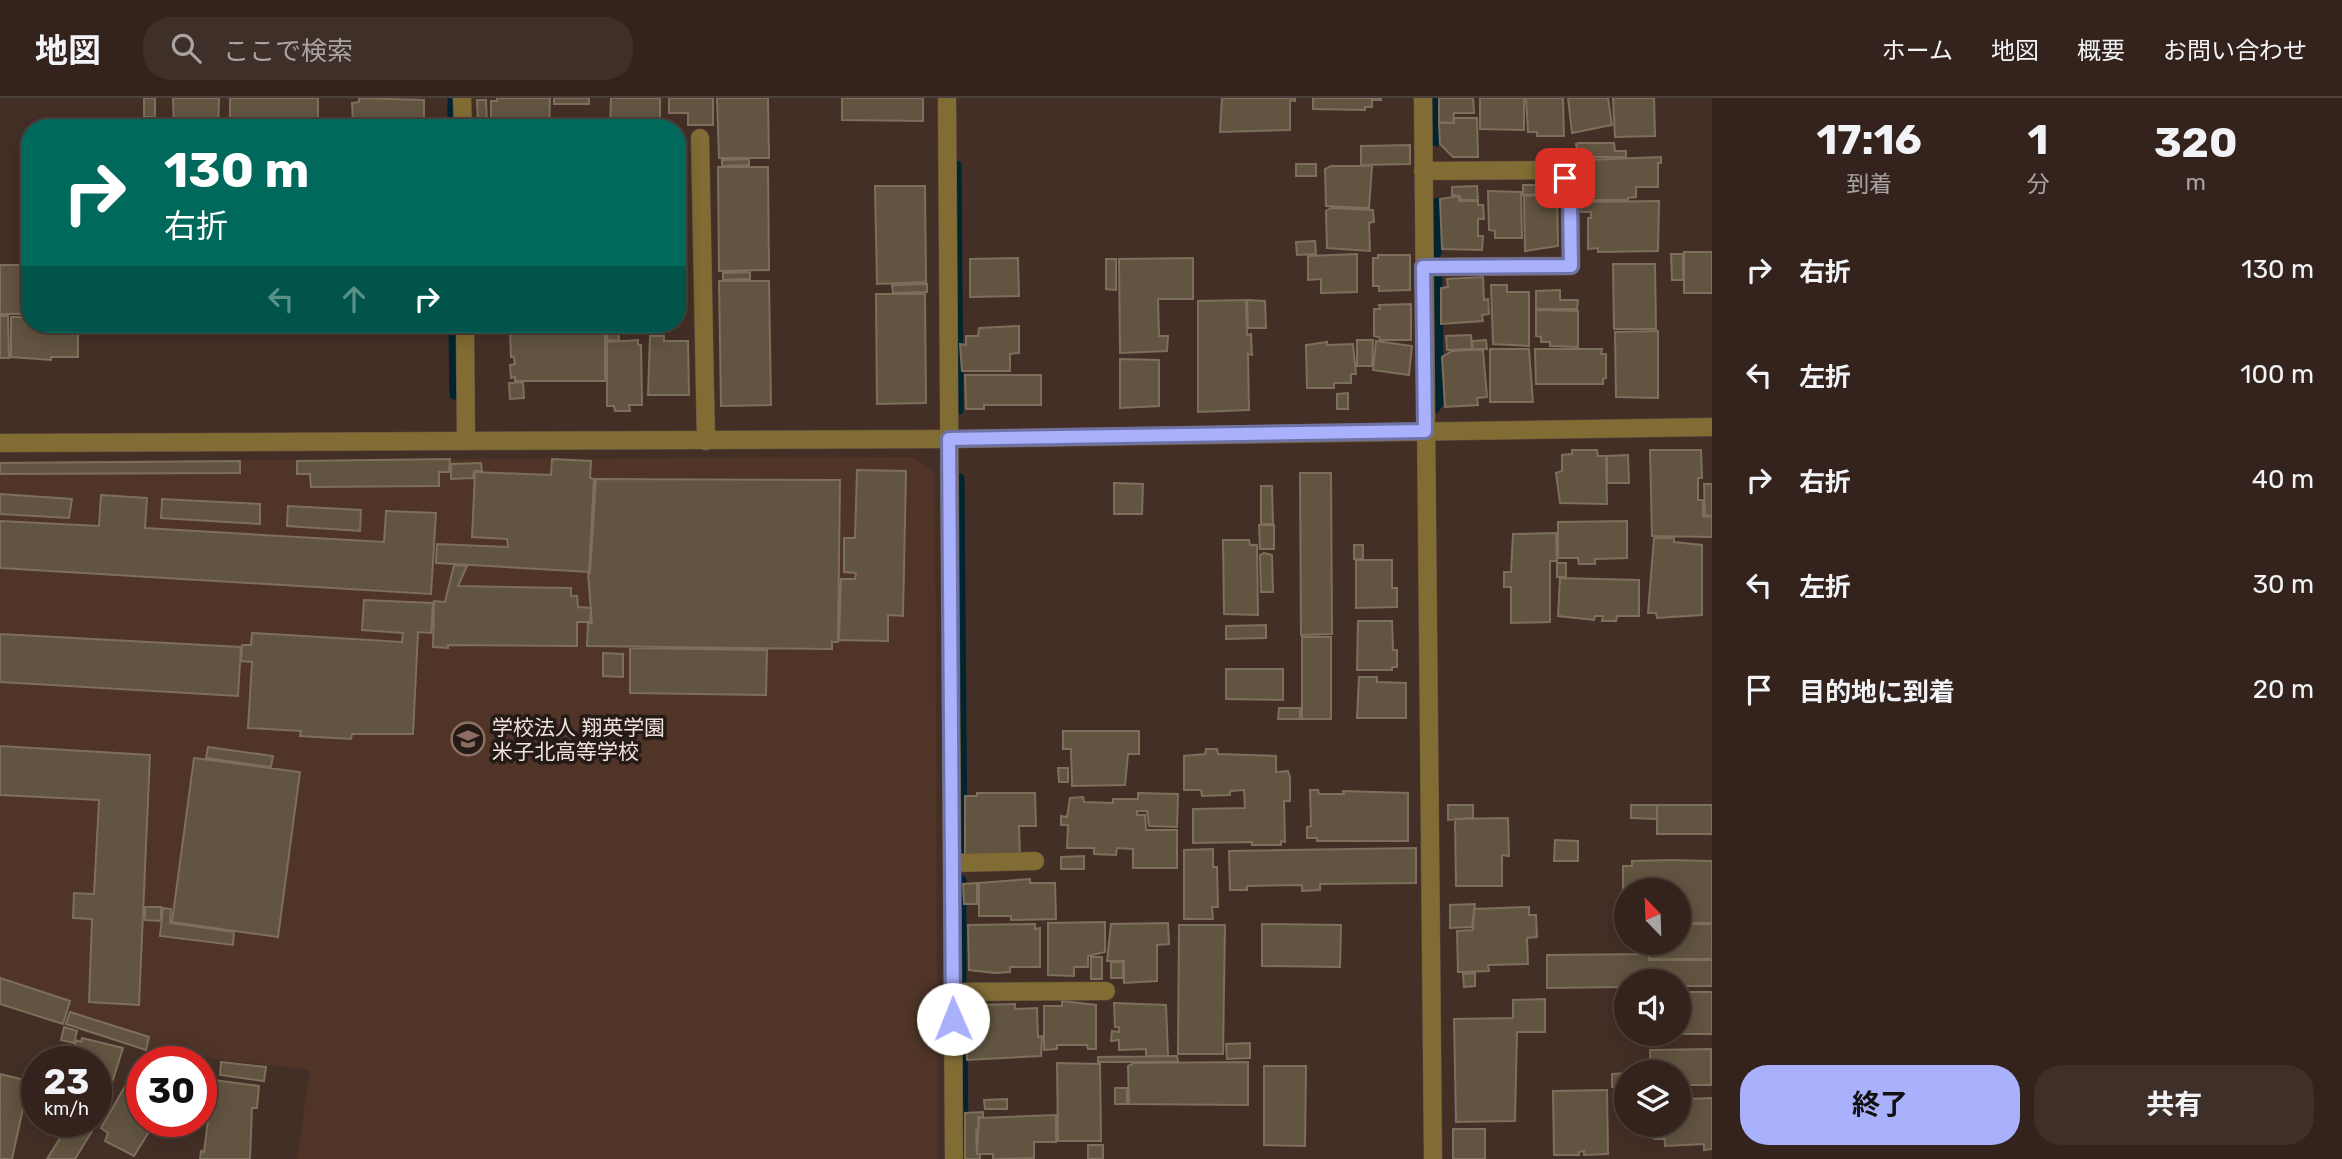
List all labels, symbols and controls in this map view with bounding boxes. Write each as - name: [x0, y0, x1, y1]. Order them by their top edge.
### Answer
- search box: [143, 17, 633, 80]
- icon: search: [167, 29, 205, 67]
- text: 地図: [35, 31, 101, 70]
- text: ここで検索: [223, 36, 353, 67]
- text: ホーム: [1882, 37, 1953, 65]
- text: 地図: [1991, 37, 2039, 65]
- text: 概要: [2077, 37, 2125, 65]
- text: お問い合わせ: [2163, 37, 2307, 65]
- text: 17:16: [1817, 115, 1922, 165]
- text: 1: [2027, 115, 2048, 165]
- text: 320: [2154, 118, 2237, 168]
- text: 130 m: [164, 141, 309, 199]
- icon: right: [49, 147, 140, 238]
- pin: [1535, 148, 1595, 208]
- icon: arrive: [1546, 159, 1584, 197]
- text: m: [2185, 168, 2206, 196]
- text: 到着: [1846, 170, 1892, 198]
- text: 分: [2026, 170, 2049, 198]
- text: 右折: [164, 207, 228, 245]
- icon: right: [1740, 251, 1778, 289]
- text: 130 m: [2241, 254, 2314, 285]
- text: 右折: [1799, 257, 1851, 288]
- icon: left: [262, 280, 300, 318]
- icon: ahead: [335, 280, 373, 318]
- icon: right: [408, 280, 446, 318]
- icon: left: [1740, 356, 1778, 394]
- text: 100 m: [2240, 359, 2314, 390]
- text: 左折: [1799, 362, 1851, 393]
- icon: right: [1740, 461, 1778, 499]
- text: 40 m: [2252, 464, 2314, 495]
- text: 右折: [1799, 467, 1851, 498]
- icon: left: [1740, 566, 1778, 604]
- text: 30 m: [2252, 569, 2314, 600]
- text: 左折: [1799, 572, 1851, 603]
- icon: arrive: [1740, 671, 1778, 709]
- text: 20 m: [2253, 674, 2314, 705]
- text: 目的地に到着: [1799, 677, 1955, 708]
- place label: 学校法人 翔英学園 米子北高等学校: [492, 715, 665, 764]
- school or university icon: 学校法人 翔英学園 米子北高等学校: [449, 720, 487, 758]
- north arrow: [1614, 878, 1690, 956]
- map controls: [1614, 878, 1691, 1137]
- button: sound: [1614, 969, 1691, 1046]
- position arrow: [916, 982, 990, 1056]
- speed limit sign: 30: [126, 1046, 217, 1137]
- button: layers: [1614, 1060, 1691, 1137]
- text: 23: [44, 1061, 89, 1103]
- button: 終了: [1740, 1065, 2020, 1145]
- button: 共有: [2034, 1065, 2314, 1145]
- text: km/h: [44, 1098, 89, 1120]

